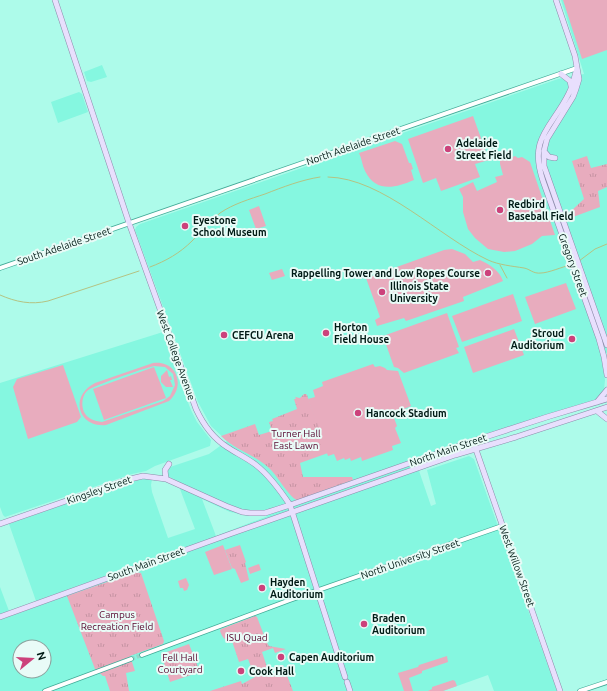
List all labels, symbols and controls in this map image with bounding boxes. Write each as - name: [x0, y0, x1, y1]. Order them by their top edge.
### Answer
- street label: North Adelaide Street: [305, 125, 401, 167]
- place label: Adelaide Street Field: [456, 138, 511, 161]
- marker: Adelaide Street Field: [443, 144, 453, 154]
- place label: Redbird Baseball Field: [508, 199, 574, 222]
- marker: Redbird Baseball Field: [495, 205, 505, 215]
- place label: Eyestone School Museum: [193, 215, 267, 238]
- marker: Eyestone School Museum: [180, 221, 190, 231]
- street label: South Adelaide Street: [16, 225, 112, 267]
- street label: Gregory Street: [556, 232, 590, 298]
- place label: Rappelling Tower and Low Ropes Course: [291, 268, 480, 279]
- marker: Rappelling Tower and Low Ropes Course: [483, 268, 493, 278]
- place label: Illinois State University: [390, 281, 449, 304]
- marker: Illinois State University: [377, 287, 387, 297]
- street label: West College Avenue: [155, 308, 197, 402]
- place label: Horton Field House: [334, 322, 389, 345]
- marker: Horton Field House: [321, 328, 331, 338]
- place label: Stroud Auditorium: [511, 328, 564, 351]
- marker: CEFCU Arena: [219, 330, 229, 340]
- place label: CEFCU Arena: [232, 330, 294, 341]
- marker: Stroud Auditorium: [567, 334, 577, 344]
- marker: Hancock Stadium: [353, 408, 363, 418]
- place label: Hancock Stadium: [366, 408, 447, 419]
- park label: Turner Hall East Lawn: [271, 428, 321, 451]
- street label: North Main Street: [408, 432, 488, 468]
- street label: Kingsley Street: [65, 474, 133, 506]
- street label: West Willow Street: [497, 524, 537, 608]
- street label: North University Street: [359, 537, 461, 581]
- street label: South Main Street: [106, 545, 186, 583]
- place label: Hayden Auditorium: [270, 577, 323, 600]
- marker: Hayden Auditorium: [257, 583, 267, 593]
- park label: Campus Recreation Field: [81, 609, 154, 632]
- place label: Braden Auditorium: [372, 613, 425, 636]
- marker: Braden Auditorium: [359, 619, 369, 629]
- park label: ISU Quad: [226, 632, 268, 643]
- north arrow: [12, 639, 52, 679]
- text: N: [35, 650, 48, 662]
- park label: Fell Hall Courtyard: [158, 652, 203, 675]
- marker: Capen Auditorium: [276, 652, 286, 662]
- place label: Capen Auditorium: [289, 652, 374, 663]
- marker: Cook Hall: [236, 666, 246, 676]
- place label: Cook Hall: [249, 666, 294, 677]

